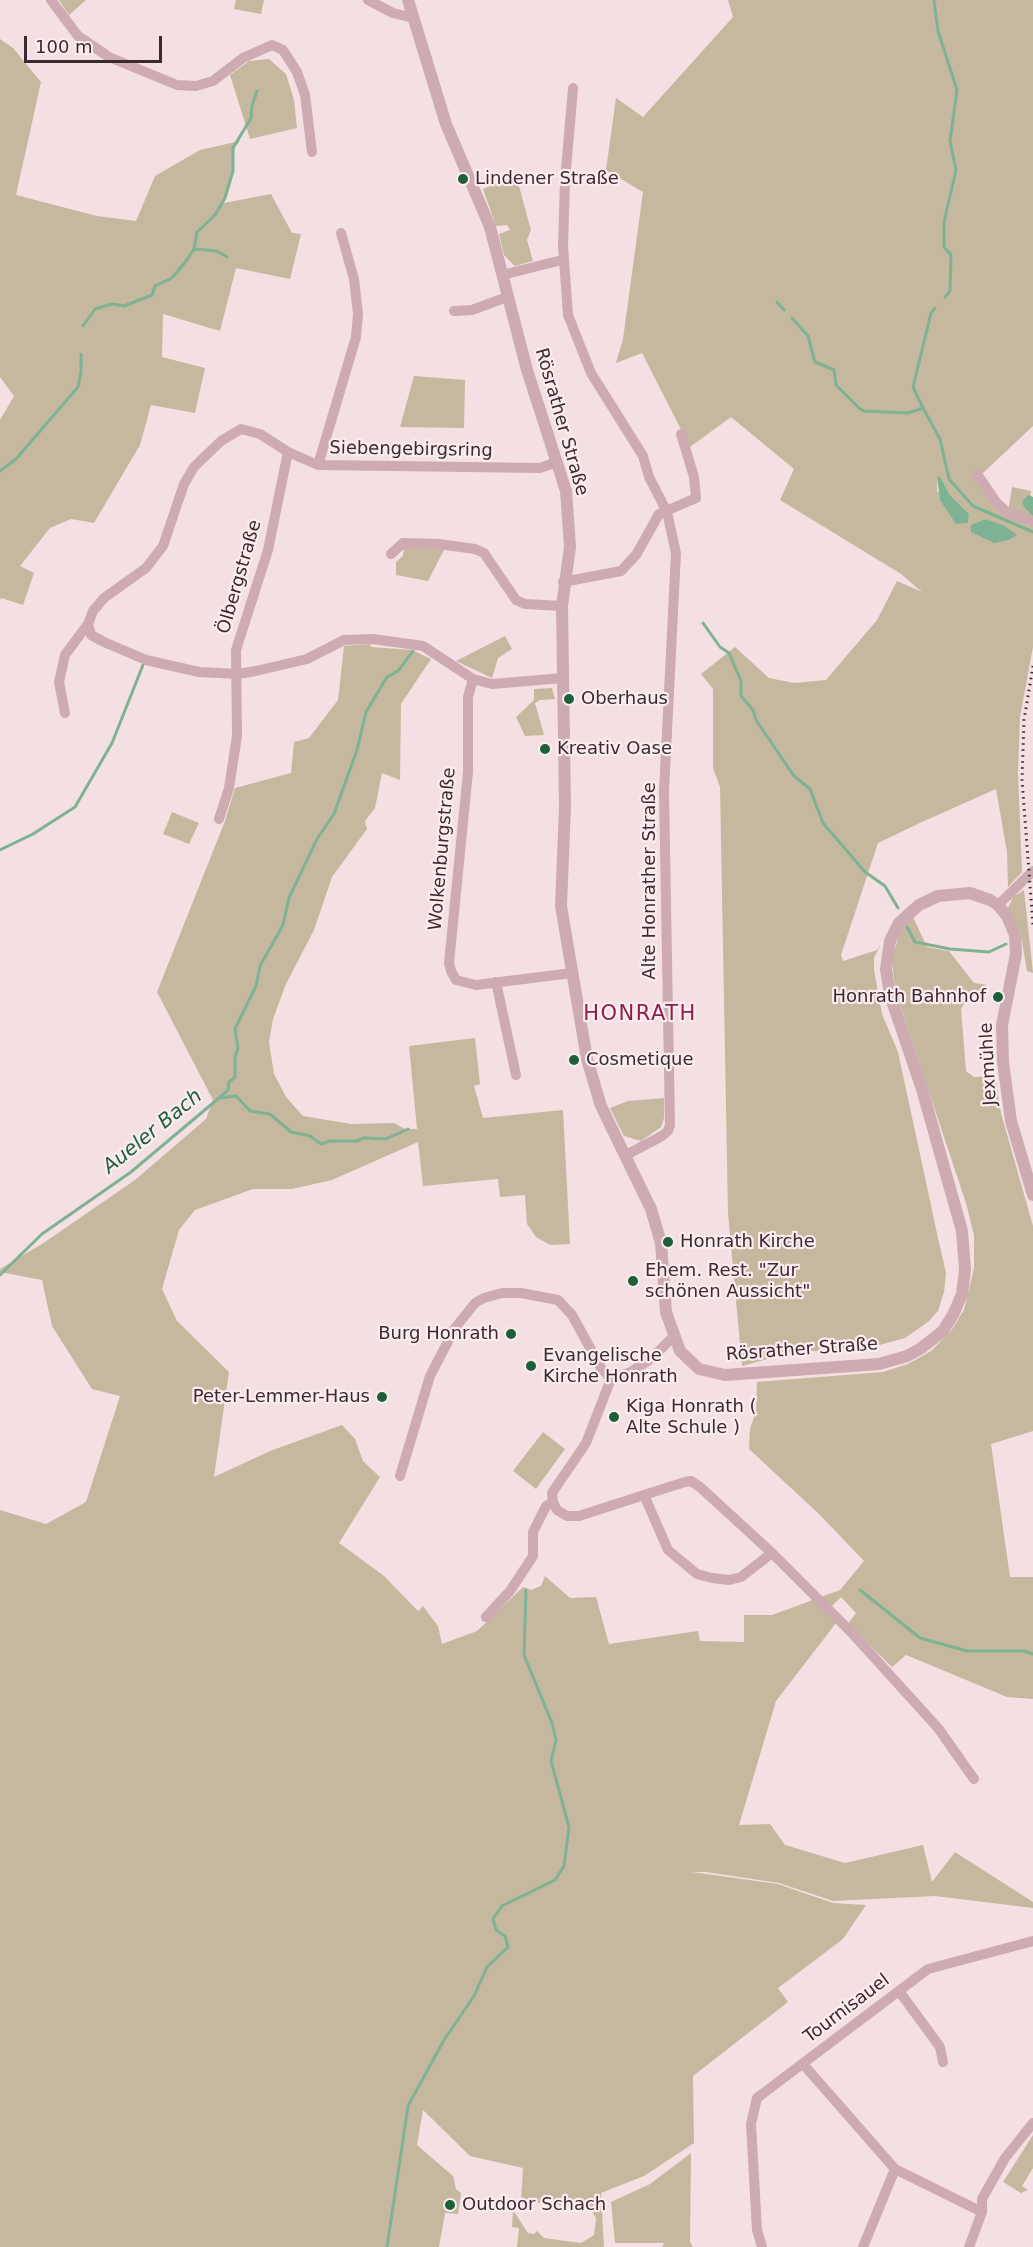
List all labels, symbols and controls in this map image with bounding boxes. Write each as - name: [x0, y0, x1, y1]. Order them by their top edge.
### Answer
- scale bar: [27, 24, 165, 62]
- text: 100 m: [35, 36, 93, 57]
- place label: Lindener Straße: [475, 168, 619, 190]
- marker: Lindener Straße: [456, 172, 470, 186]
- street label: Rösrather Straße: [530, 346, 592, 498]
- street label: Siebengebirgsring: [329, 438, 493, 462]
- street label: Ölbergstraße: [213, 518, 267, 636]
- place label: Oberhaus: [581, 688, 668, 710]
- marker: Oberhaus: [562, 692, 576, 706]
- place label: Kreativ Oase: [557, 738, 672, 760]
- marker: Kreativ Oase: [538, 742, 552, 756]
- street label: Wolkenburgstraße: [425, 767, 461, 931]
- street label: Alte Honrather Straße: [639, 782, 661, 980]
- place label: Honrath Bahnhof: [832, 986, 986, 1008]
- marker: Honrath Bahnhof: [991, 990, 1005, 1004]
- district label: HONRATH: [583, 1002, 697, 1028]
- street label: Jexmühle: [976, 1022, 1002, 1106]
- place label: Cosmetique: [586, 1049, 694, 1071]
- marker: Cosmetique: [567, 1053, 581, 1067]
- water label: Aueler Bach: [99, 1085, 207, 1179]
- place label: Honrath Kirche: [680, 1231, 815, 1253]
- marker: Honrath Kirche: [661, 1235, 675, 1249]
- place label: Ehem. Rest. "Zur schönen Aussicht": [645, 1260, 810, 1302]
- marker: Ehem. Rest. "Zur schönen Aussicht": [626, 1274, 640, 1288]
- place label: Burg Honrath: [378, 1323, 499, 1345]
- marker: Burg Honrath: [504, 1327, 518, 1341]
- street label: Rösrather Straße: [725, 1334, 879, 1366]
- place label: Evangelische Kirche Honrath: [543, 1345, 678, 1388]
- marker: Evangelische Kirche Honrath: [524, 1359, 538, 1373]
- place label: Peter-Lemmer-Haus: [193, 1386, 370, 1408]
- marker: Peter-Lemmer-Haus: [375, 1390, 389, 1404]
- place label: Kiga Honrath ( Alte Schule ): [626, 1396, 757, 1438]
- marker: Kiga Honrath ( Alte Schule ): [607, 1410, 621, 1424]
- street label: Tournisauel: [800, 1970, 894, 2048]
- place label: Outdoor Schach: [462, 2194, 606, 2216]
- marker: Outdoor Schach: [443, 2198, 457, 2212]

